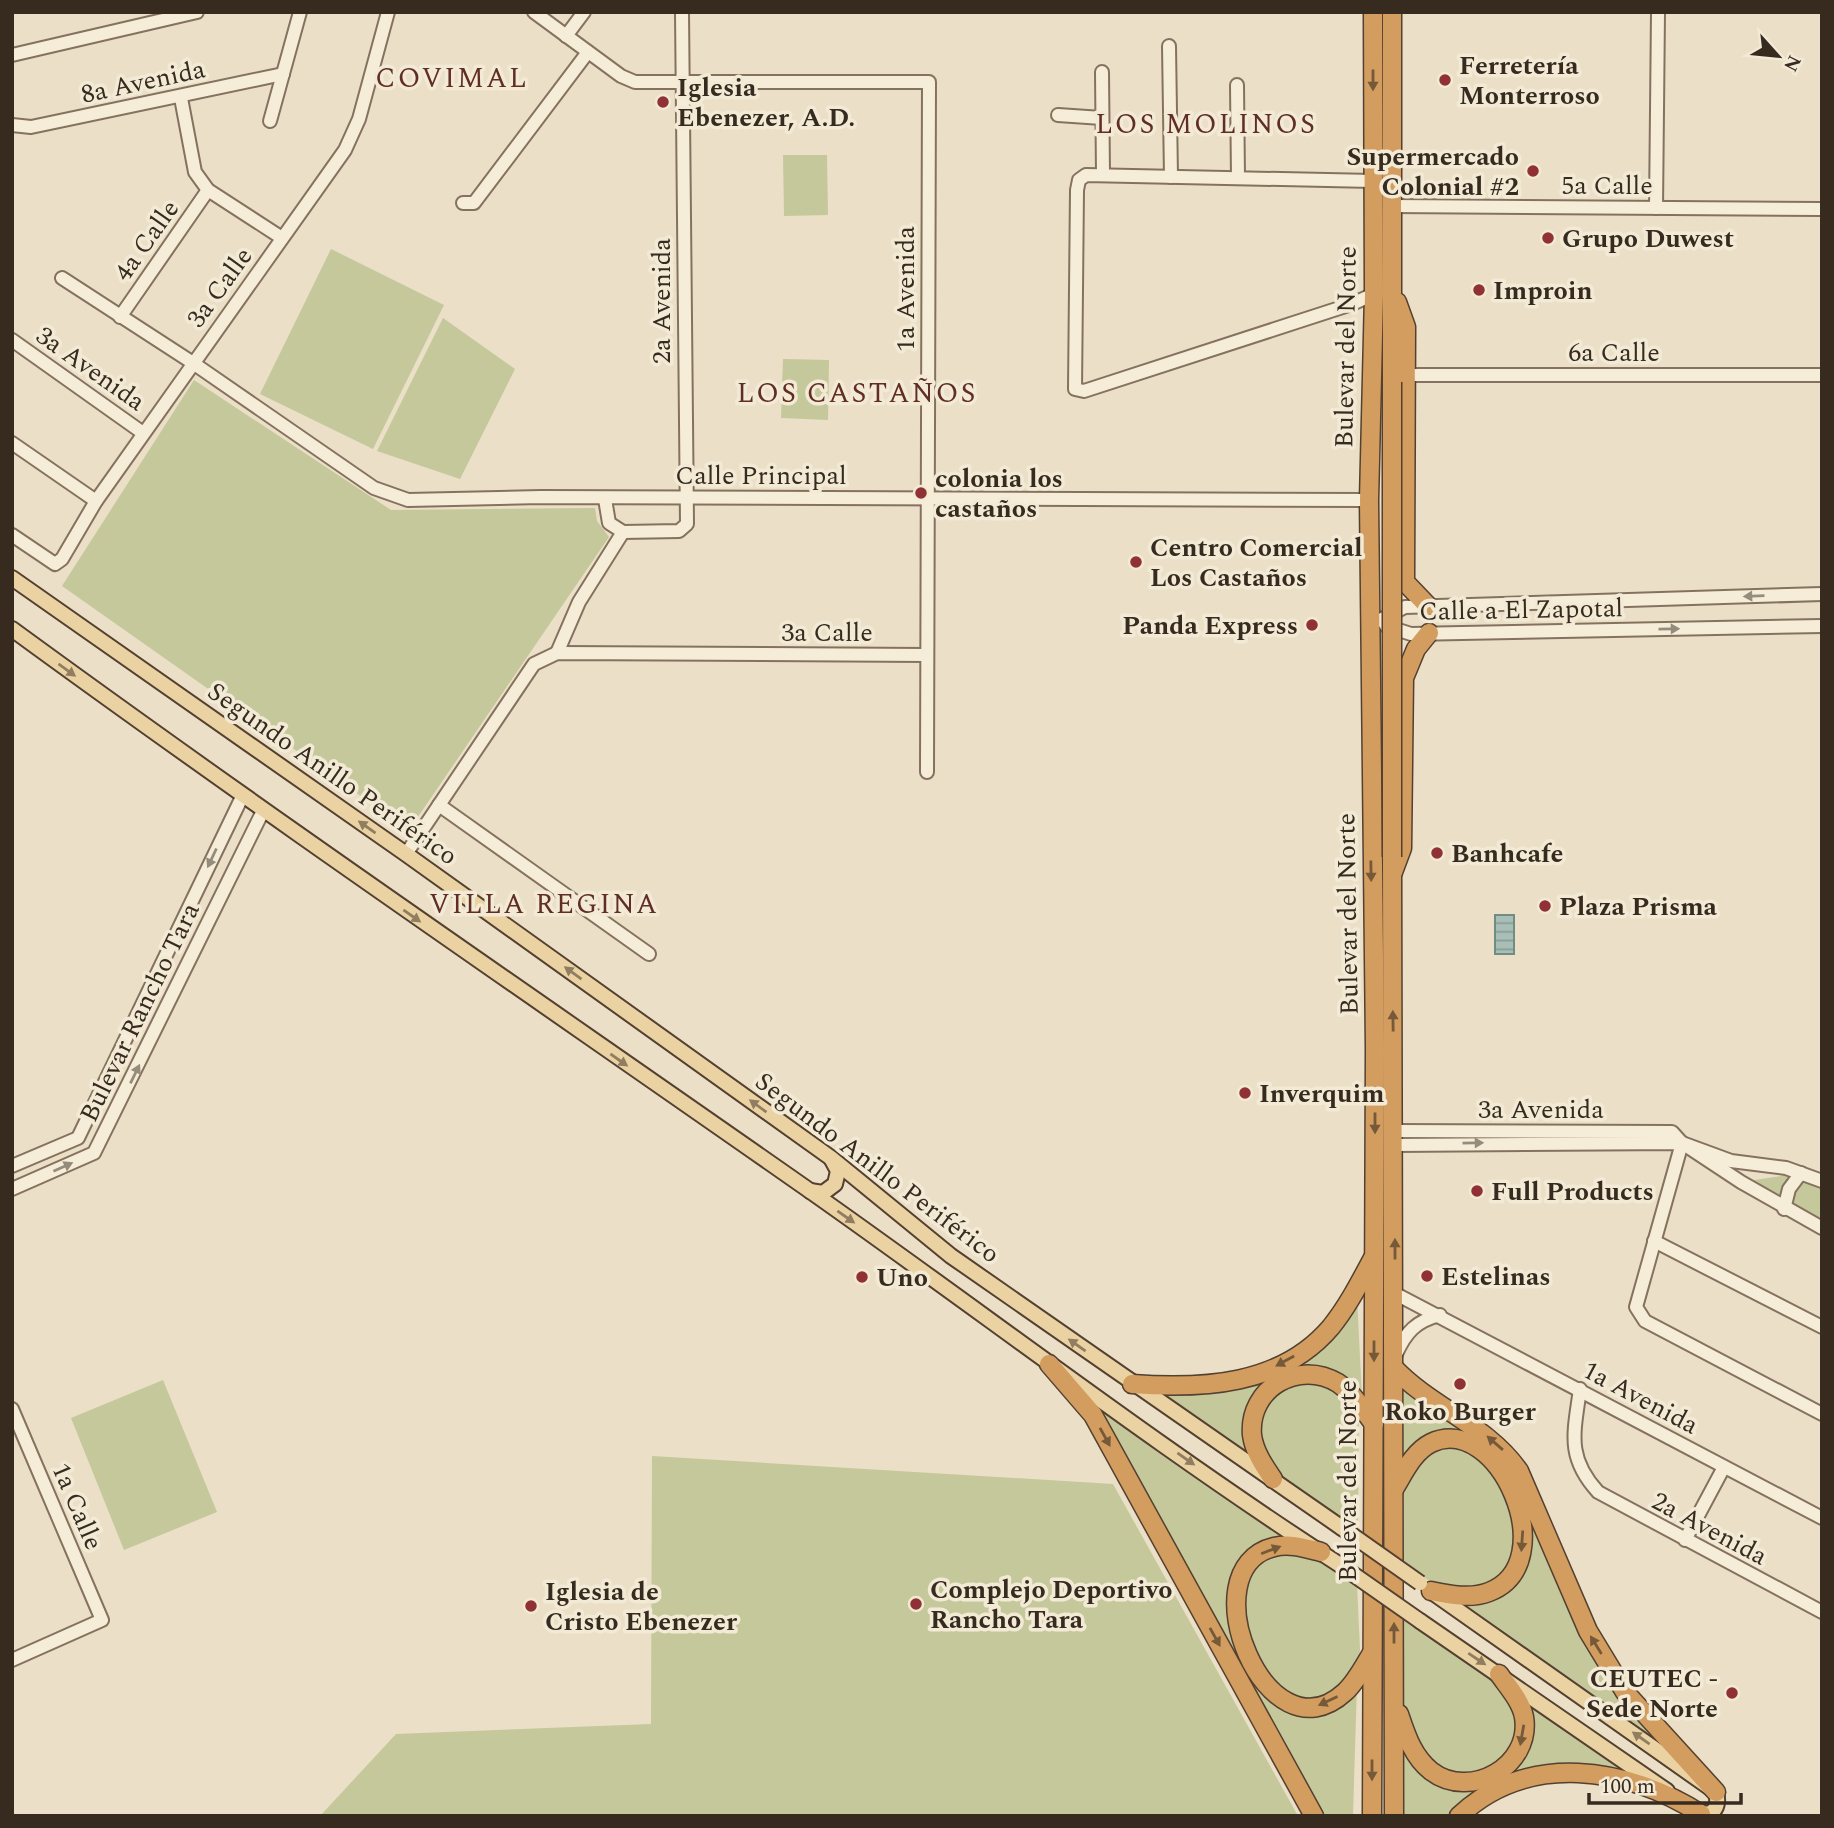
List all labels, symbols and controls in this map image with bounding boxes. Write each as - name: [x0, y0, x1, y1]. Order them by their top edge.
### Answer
- north arrow: [1743, 21, 1813, 91]
- place label: Ferretería Monterroso: [1459, 46, 1600, 116]
- street label: 8a Avenida: [77, 49, 209, 115]
- text: N: [1775, 50, 1808, 77]
- district label: COVIMAL: [375, 57, 529, 100]
- place label: Iglesia Ebenezer, A.D.: [677, 68, 855, 138]
- one-way arrow: [1368, 70, 1379, 92]
- marker: Ferretería Monterroso: [1437, 72, 1453, 88]
- marker: Iglesia Ebenezer, A.D.: [655, 94, 671, 110]
- district label: LOS MOLINOS: [1095, 103, 1317, 146]
- place label: Supermercado Colonial #2: [1346, 137, 1519, 207]
- marker: Supermercado Colonial #2: [1525, 163, 1541, 179]
- street label: 5a Calle: [1561, 166, 1653, 206]
- street label: 4a Calle: [104, 192, 189, 290]
- place label: Grupo Duwest: [1562, 219, 1734, 259]
- street label: 1a Avenida: [886, 226, 926, 352]
- marker: Grupo Duwest: [1540, 230, 1556, 246]
- street label: 2a Avenida: [642, 238, 682, 364]
- street label: 3a Calle: [177, 239, 263, 336]
- street label: Bulevar del Norte: [1324, 246, 1368, 448]
- place label: Improin: [1493, 271, 1592, 311]
- marker: Improin: [1471, 282, 1487, 298]
- street label: 3a Avenida: [27, 316, 154, 422]
- street label: 6a Calle: [1568, 333, 1660, 373]
- district label: LOS CASTAÑOS: [737, 372, 977, 415]
- street label: Calle Principal: [675, 456, 847, 496]
- place label: colonia los castaños: [935, 459, 1063, 529]
- marker: colonia los castaños: [913, 485, 929, 501]
- place label: Centro Comercial Los Castaños: [1150, 528, 1363, 598]
- marker: Centro Comercial Los Castaños: [1128, 554, 1144, 570]
- street label: Calle a El Zapotal: [1419, 588, 1623, 632]
- one-way arrow: [1742, 590, 1764, 601]
- place label: Panda Express: [1122, 606, 1298, 646]
- street label: 3a Calle: [781, 613, 873, 653]
- marker: Panda Express: [1304, 617, 1320, 633]
- one-way arrow: [1658, 623, 1680, 635]
- one-way arrow: [58, 662, 76, 677]
- street label: Segundo Anillo Periférico: [199, 672, 466, 876]
- street label: Bulevar del Norte: [1326, 813, 1370, 1015]
- one-way arrow: [358, 820, 376, 834]
- place label: Banhcafe: [1451, 834, 1563, 874]
- marker: Banhcafe: [1429, 845, 1445, 861]
- one-way arrow: [207, 848, 218, 868]
- one-way arrow: [1365, 861, 1377, 883]
- district label: VILLA REGINA: [429, 883, 659, 926]
- place label: Plaza Prisma: [1559, 887, 1718, 927]
- street label: Bulevar Rancho Tara: [69, 896, 211, 1129]
- marker: Plaza Prisma: [1537, 898, 1553, 914]
- one-way arrow: [403, 909, 421, 923]
- one-way arrow: [564, 966, 582, 980]
- one-way arrow: [1387, 1010, 1399, 1032]
- one-way arrow: [610, 1053, 628, 1067]
- street label: Segundo Anillo Periférico: [746, 1062, 1008, 1273]
- one-way arrow: [129, 1064, 141, 1084]
- place label: Inverquim: [1259, 1074, 1385, 1114]
- marker: Inverquim: [1237, 1085, 1253, 1101]
- street label: 3a Avenida: [1478, 1090, 1604, 1130]
- one-way arrow: [748, 1099, 767, 1113]
- one-way arrow: [1369, 1113, 1381, 1135]
- one-way arrow: [1462, 1138, 1484, 1149]
- one-way arrow: [52, 1161, 73, 1172]
- place label: Full Products: [1491, 1172, 1654, 1212]
- marker: Full Products: [1469, 1183, 1485, 1199]
- one-way arrow: [837, 1210, 855, 1224]
- one-way arrow: [1389, 1238, 1401, 1260]
- place label: Estelinas: [1441, 1257, 1551, 1297]
- place label: Uno: [876, 1258, 928, 1298]
- marker: Estelinas: [1419, 1268, 1435, 1284]
- marker: Uno: [854, 1269, 870, 1285]
- one-way arrow: [1068, 1338, 1086, 1352]
- one-way arrow: [1368, 1340, 1380, 1362]
- street label: 1a Avenida: [1575, 1351, 1706, 1445]
- one-way arrow: [1275, 1355, 1294, 1367]
- marker: Roko Burger: [1452, 1376, 1468, 1392]
- street label: Bulevar del Norte: [1328, 1380, 1368, 1582]
- place label: Roko Burger: [1384, 1392, 1537, 1432]
- one-way arrow: [1099, 1428, 1111, 1447]
- one-way arrow: [1486, 1435, 1504, 1451]
- one-way arrow: [1176, 1452, 1195, 1465]
- street label: 1a Calle: [41, 1456, 113, 1556]
- street label: 2a Avenida: [1644, 1482, 1775, 1576]
- one-way arrow: [1516, 1530, 1527, 1552]
- one-way arrow: [1261, 1545, 1282, 1556]
- place label: Complejo Deportivo Rancho Tara: [930, 1570, 1172, 1640]
- place label: Iglesia de Cristo Ebenezer: [545, 1572, 738, 1642]
- marker: Complejo Deportivo Rancho Tara: [908, 1596, 924, 1612]
- marker: Iglesia de Cristo Ebenezer: [523, 1598, 539, 1614]
- one-way arrow: [1388, 1622, 1400, 1644]
- one-way arrow: [1209, 1627, 1221, 1646]
- one-way arrow: [1589, 1635, 1602, 1654]
- one-way arrow: [1467, 1653, 1487, 1666]
- place label: CEUTEC - Sede Norte: [1586, 1659, 1718, 1729]
- marker: CEUTEC - Sede Norte: [1724, 1685, 1740, 1701]
- one-way arrow: [1317, 1695, 1337, 1707]
- one-way arrow: [1516, 1724, 1527, 1746]
- one-way arrow: [1632, 1731, 1650, 1745]
- one-way arrow: [1366, 1759, 1378, 1781]
- scale bar: [1589, 1762, 1741, 1806]
- text: 100 m: [1600, 1771, 1655, 1803]

